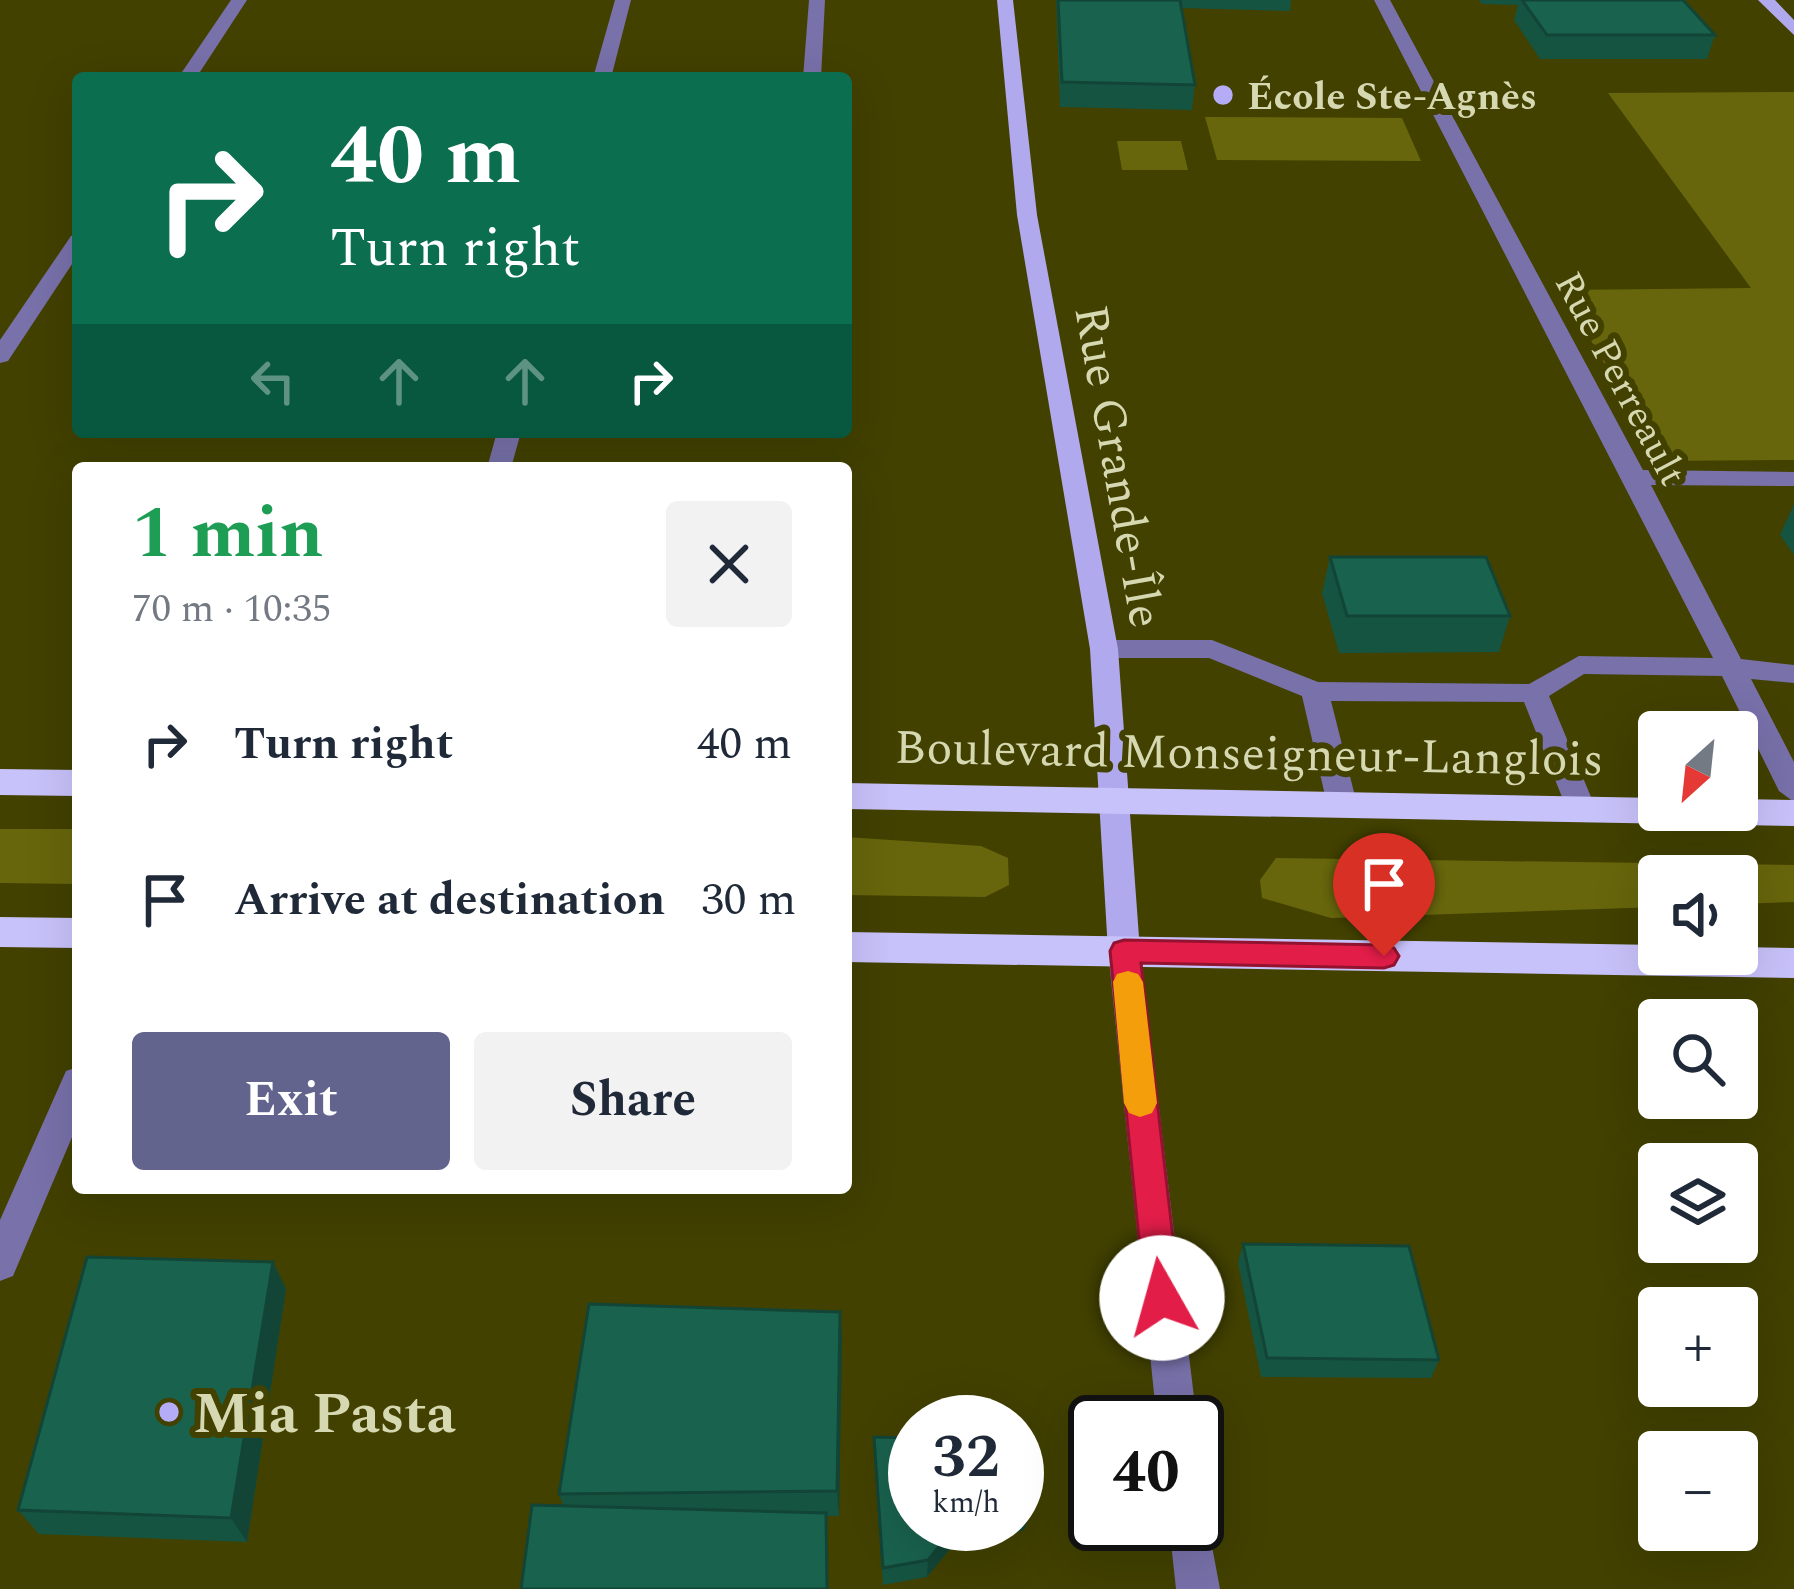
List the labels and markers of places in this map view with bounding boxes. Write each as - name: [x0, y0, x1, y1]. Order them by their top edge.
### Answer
- place label: École Ste-Agnès: [1247, 68, 1537, 127]
- marker: École Ste-Agnès: [1210, 82, 1236, 108]
- pin: [1333, 833, 1435, 956]
- place label: Mia Pasta: [193, 1372, 457, 1458]
- marker: Mia Pasta: [156, 1399, 182, 1425]

